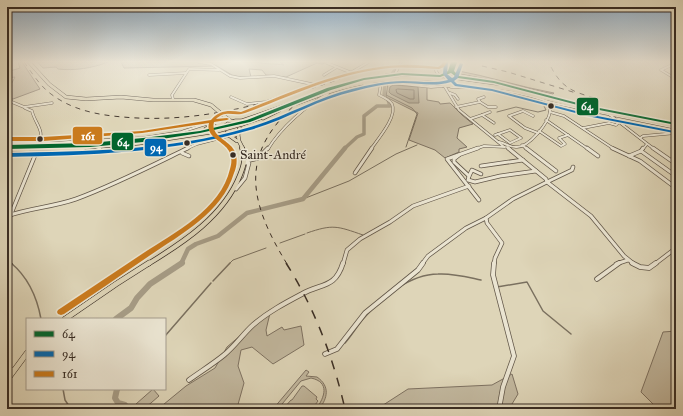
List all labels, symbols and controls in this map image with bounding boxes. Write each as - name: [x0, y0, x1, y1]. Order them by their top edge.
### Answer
- line badge: 64: [576, 97, 599, 116]
- text: 64: [581, 100, 594, 114]
- unlabelled marker: [546, 101, 556, 111]
- line badge: 161: [72, 126, 103, 145]
- text: 161: [81, 130, 96, 143]
- line badge: 64: [111, 132, 134, 151]
- unlabelled marker: [35, 134, 45, 144]
- text: 64: [117, 136, 130, 150]
- line badge: 94: [144, 138, 167, 157]
- unlabelled marker: [182, 138, 192, 148]
- text: 94: [150, 141, 163, 155]
- place label: Saint-André: [240, 147, 307, 163]
- marker: Saint-André: [228, 150, 238, 160]
- legend: [26, 318, 166, 390]
- text: 64: [62, 327, 75, 341]
- text: 94: [62, 347, 75, 361]
- text: 161: [62, 367, 78, 381]

